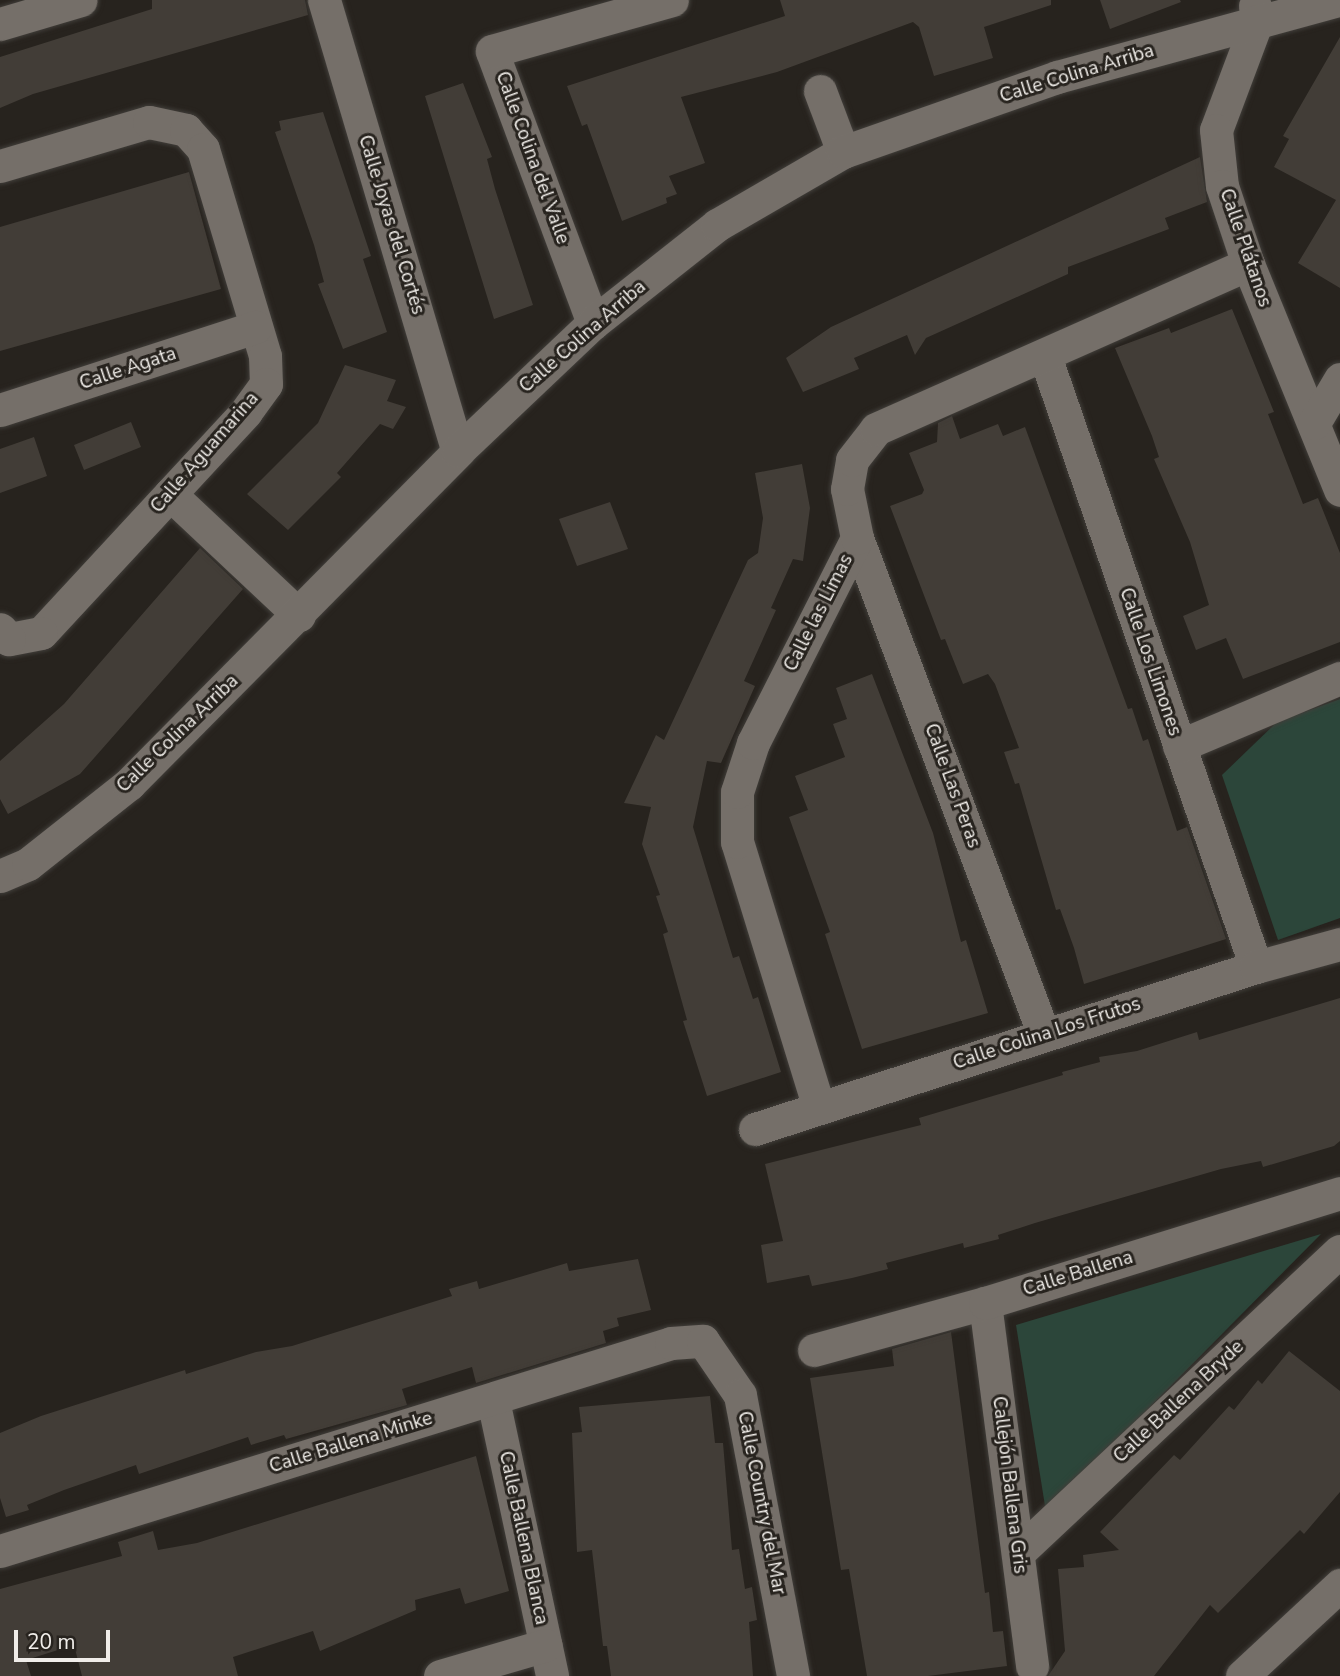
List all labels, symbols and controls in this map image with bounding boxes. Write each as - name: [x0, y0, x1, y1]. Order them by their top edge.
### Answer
- street label: Calle Colina Arriba: [997, 40, 1157, 108]
- street label: Calle Colina del Valle: [490, 69, 574, 247]
- street label: Calle Joyas del Cortés: [353, 133, 429, 317]
- street label: Calle Plátanos: [1214, 186, 1276, 310]
- street label: Calle Colina Arriba: [515, 276, 651, 398]
- street label: Calle Agata: [77, 343, 179, 395]
- street label: Calle Aguamarina: [146, 388, 264, 518]
- street label: Calle las Limas: [780, 551, 858, 675]
- street label: Calle Los Limones: [1114, 585, 1186, 739]
- street label: Calle Colina Arriba: [112, 670, 244, 798]
- street label: Calle Las Peras: [919, 721, 985, 851]
- street label: Calle Colina Los Frutos: [950, 993, 1144, 1075]
- street label: Calle Ballena: [1020, 1246, 1136, 1302]
- street label: Calle Ballena Bryde: [1109, 1336, 1249, 1468]
- street label: Callejón Ballena Gris: [987, 1395, 1031, 1575]
- street label: Calle Ballena Minke: [267, 1407, 435, 1479]
- street label: Calle Country del Mar: [732, 1409, 790, 1597]
- street label: Calle Ballena Blanca: [493, 1449, 553, 1627]
- scale bar: [18, 1616, 114, 1660]
- text: 20 m: [27, 1628, 76, 1656]

